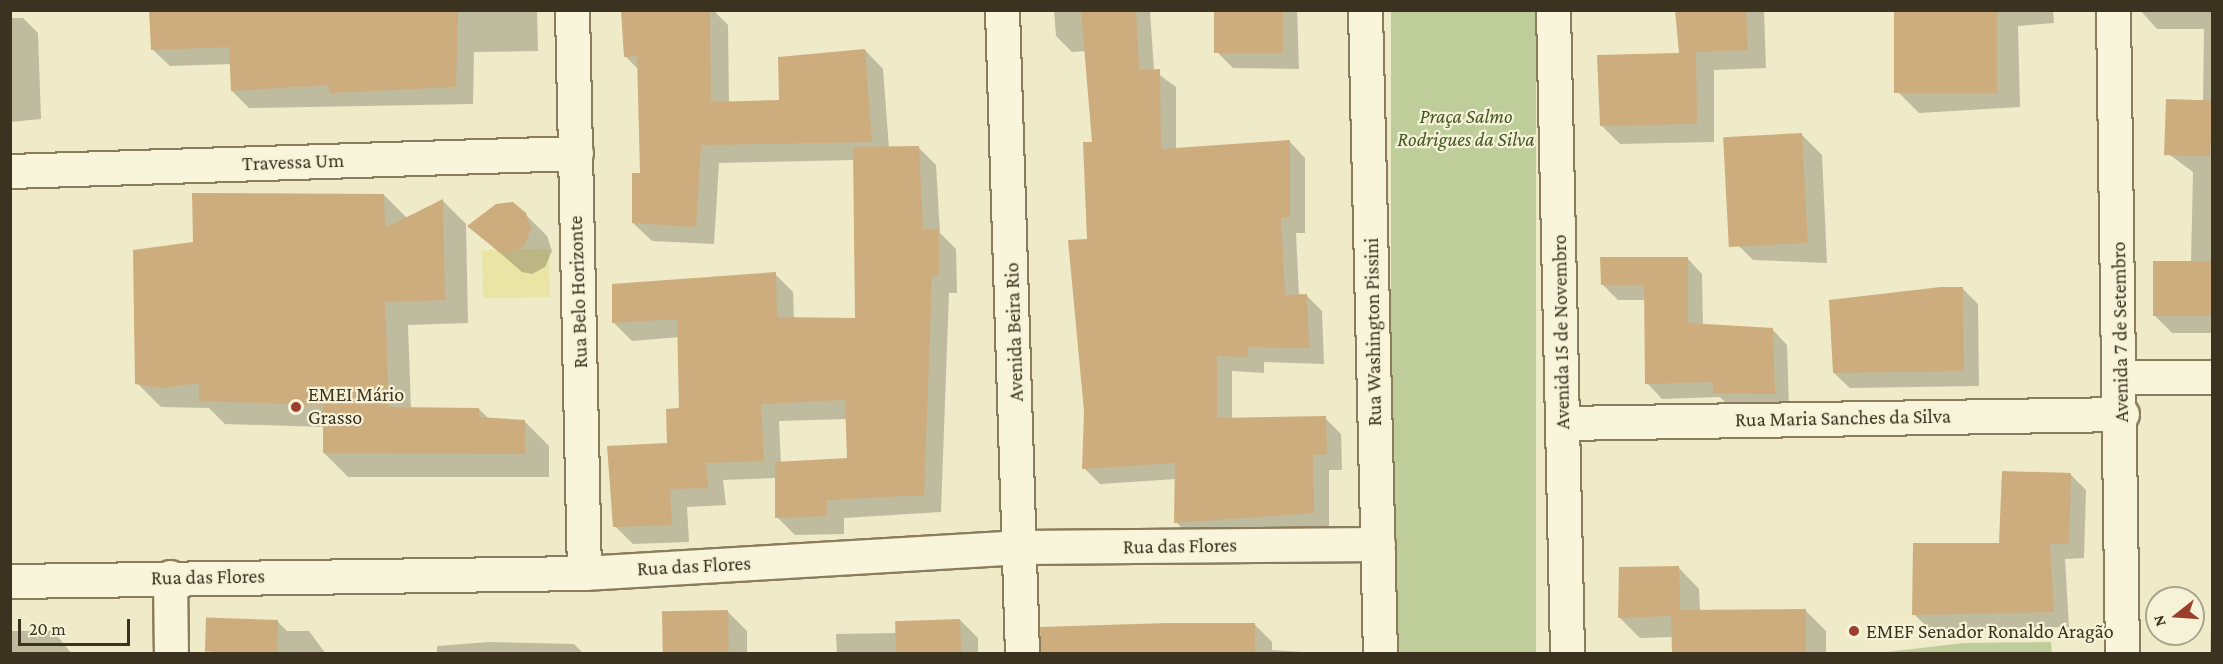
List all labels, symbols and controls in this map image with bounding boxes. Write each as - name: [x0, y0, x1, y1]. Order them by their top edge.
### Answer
- park label: Praça Salmo Rodrigues da Silva: [1397, 104, 1535, 151]
- street label: Travessa Um: [241, 148, 345, 176]
- street label: Rua Belo Horizonte: [563, 215, 593, 369]
- street label: Avenida 15 de Novembro: [1547, 234, 1575, 430]
- street label: Rua Washington Pissini: [1359, 238, 1387, 426]
- street label: Avenida 7 de Setembro: [2106, 241, 2134, 423]
- street label: Avenida Beira Rio: [1000, 262, 1028, 402]
- place label: EMEI Mário Grasso: [308, 383, 404, 430]
- marker: EMEI Mário Grasso: [289, 400, 303, 414]
- street label: Rua Maria Sanches da Silva: [1735, 404, 1951, 432]
- street label: Rua das Flores: [1123, 533, 1237, 559]
- street label: Rua das Flores: [636, 551, 752, 581]
- street label: Rua das Flores: [151, 564, 265, 590]
- north arrow: [2145, 586, 2205, 646]
- scale bar: [21, 607, 134, 645]
- text: N: [2149, 613, 2169, 629]
- text: 20 m: [29, 619, 66, 639]
- place label: EMEF Senador Ronaldo Aragão: [1866, 619, 2114, 643]
- marker: EMEF Senador Ronaldo Aragão: [1847, 624, 1861, 638]

